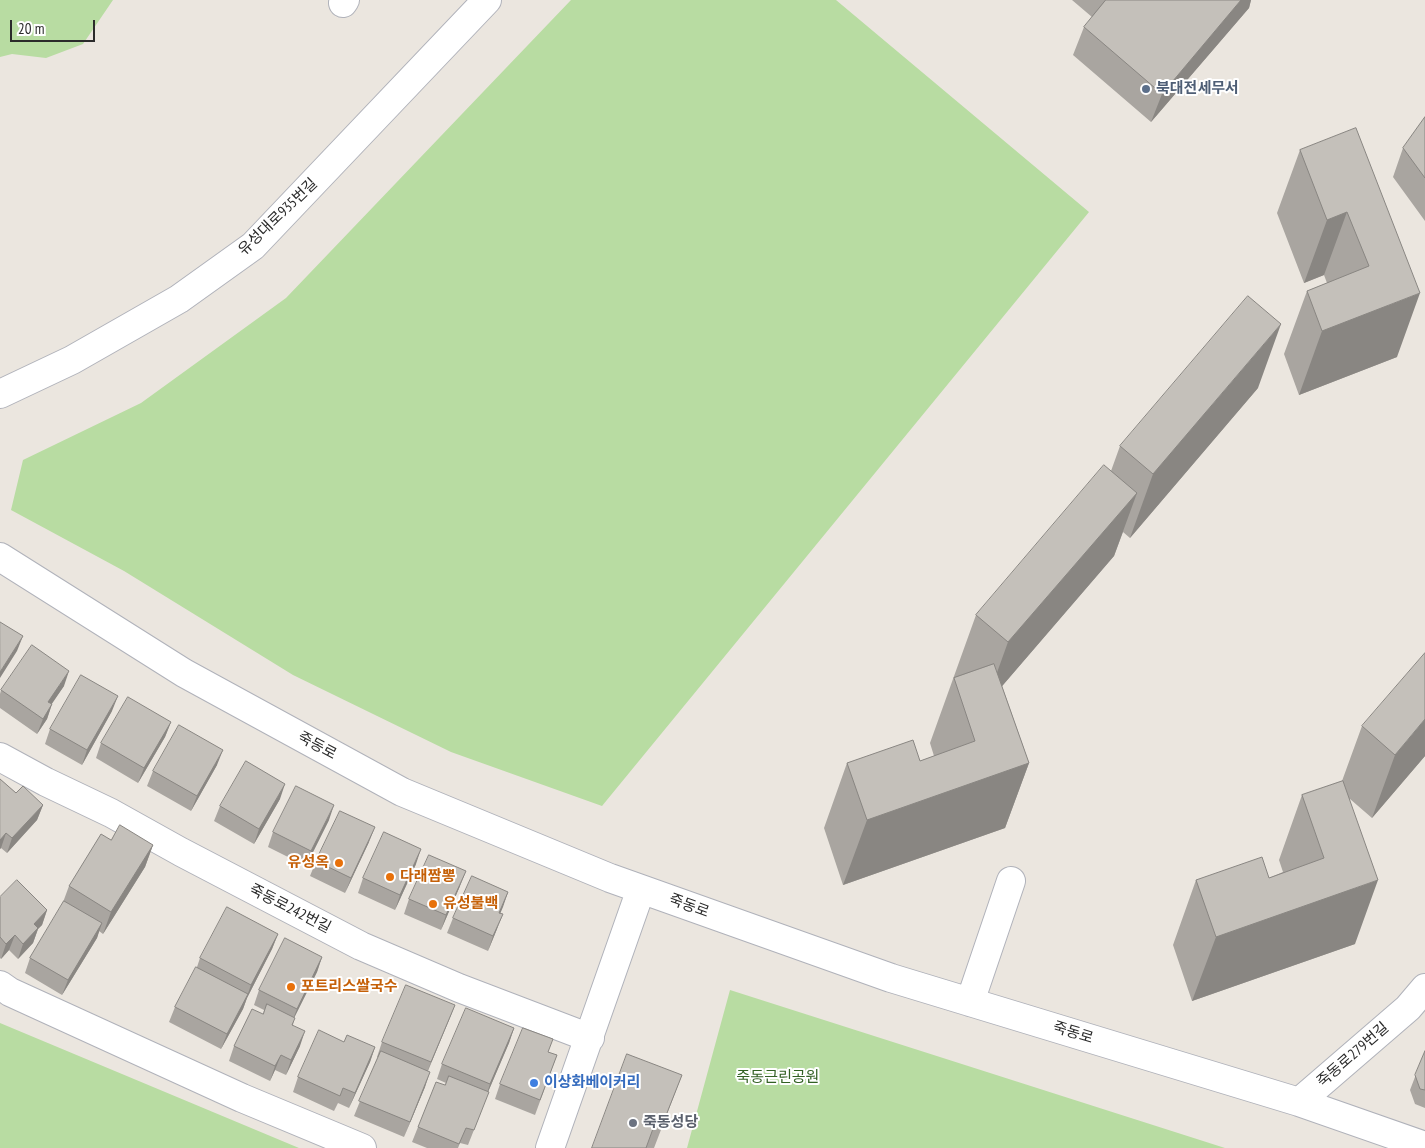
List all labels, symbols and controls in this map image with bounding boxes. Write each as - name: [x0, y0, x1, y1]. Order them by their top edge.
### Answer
- scale bar: [12, 10, 98, 42]
- text: 20 m: [18, 19, 44, 38]
- place label: 북대전세무서: [1156, 80, 1239, 98]
- marker: 북대전세무서: [1140, 83, 1152, 95]
- street label: 유성대로935번길: [235, 175, 321, 259]
- street label: 죽동로: [294, 728, 340, 764]
- place label: 유성옥: [288, 854, 329, 872]
- marker: 유성옥: [333, 857, 345, 869]
- place label: 다래짬뽕: [400, 868, 455, 886]
- marker: 다래짬뽕: [384, 871, 396, 883]
- street label: 죽동로242번길: [246, 881, 334, 937]
- street label: 죽동로: [666, 890, 712, 922]
- place label: 유성불백: [443, 895, 498, 913]
- marker: 유성불백: [427, 898, 439, 910]
- place label: 포트리스쌀국수: [301, 978, 398, 996]
- marker: 포트리스쌀국수: [285, 981, 297, 993]
- street label: 죽동로: [1051, 1018, 1095, 1048]
- street label: 죽동로279번길: [1313, 1019, 1393, 1091]
- park label: 죽동근린공원: [737, 1069, 819, 1087]
- place label: 이상화베이커리: [544, 1074, 641, 1092]
- marker: 이상화베이커리: [528, 1077, 540, 1089]
- place label: 죽동성당: [643, 1114, 698, 1132]
- marker: 죽동성당: [627, 1117, 639, 1129]

